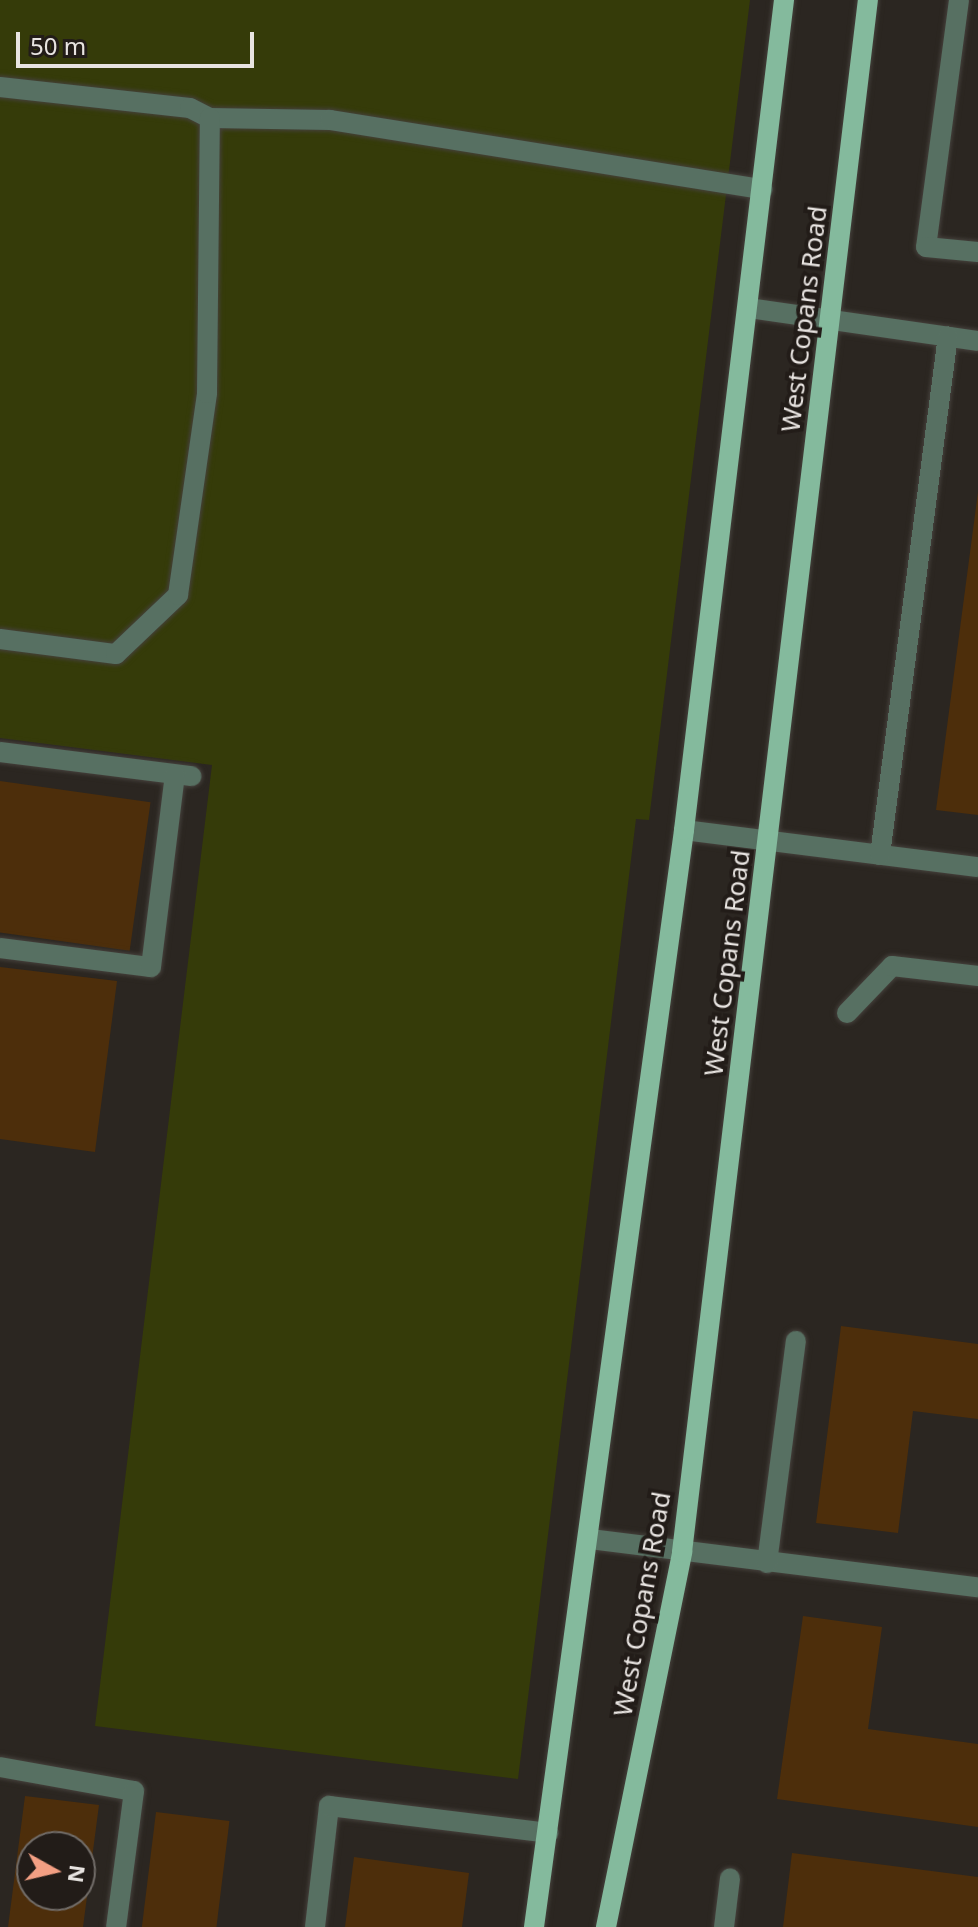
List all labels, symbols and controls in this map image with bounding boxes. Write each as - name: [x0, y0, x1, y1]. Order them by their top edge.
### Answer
- scale bar: [20, 16, 258, 66]
- text: 50 m: [30, 29, 86, 62]
- street label: West Copans Road: [775, 204, 833, 434]
- street label: West Copans Road: [698, 848, 756, 1078]
- street label: West Copans Road: [607, 1489, 677, 1719]
- north arrow: [16, 1831, 96, 1911]
- text: N: [62, 1863, 94, 1885]

